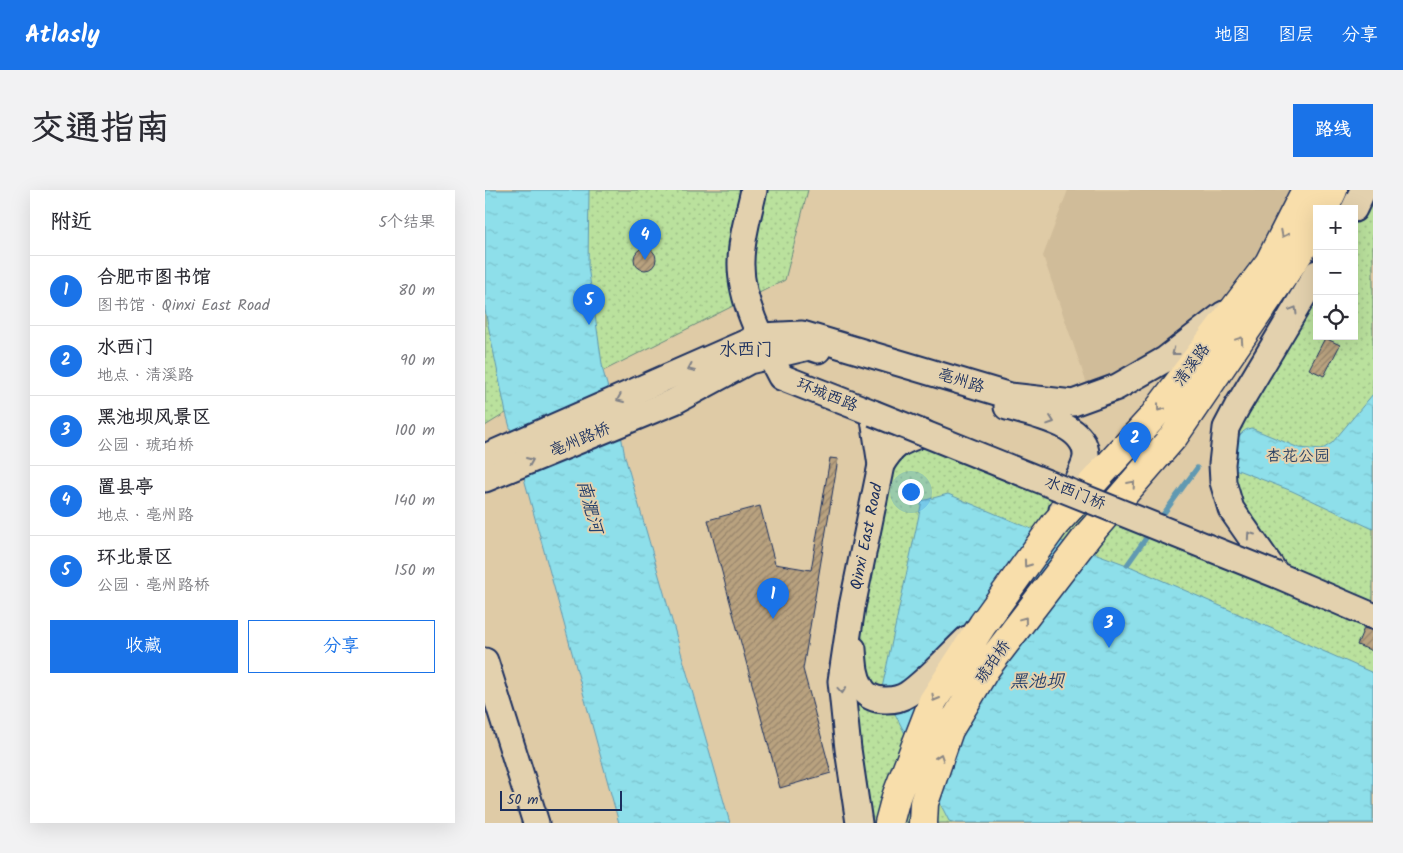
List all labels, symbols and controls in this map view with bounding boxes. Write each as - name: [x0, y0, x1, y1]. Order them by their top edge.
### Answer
- text: Atlasly: [25, 16, 100, 55]
- text: 地图: [1214, 21, 1250, 50]
- text: 图层: [1278, 21, 1314, 50]
- text: 分享: [1342, 21, 1378, 50]
- text: 交通指南: [30, 102, 170, 158]
- button: 路线: [1293, 104, 1373, 157]
- map controls: [1313, 205, 1358, 340]
- button: +: [1313, 205, 1358, 250]
- text: 附近: [50, 206, 92, 239]
- text: 5个结果: [378, 210, 435, 235]
- pin: 4: [629, 219, 661, 260]
- one-way arrow: [1280, 228, 1290, 237]
- button: −: [1313, 250, 1358, 295]
- text: 合肥市图书馆: [97, 263, 211, 293]
- text: 1: [64, 278, 68, 303]
- text: 80 m: [398, 278, 435, 303]
- pin: 5: [573, 284, 605, 325]
- text: 图书馆 · Qinxi East Road: [97, 293, 270, 318]
- button: locate: [1313, 295, 1358, 340]
- one-way arrow: [1288, 307, 1298, 316]
- text: 水西门: [97, 333, 154, 363]
- district label: 水西门: [719, 336, 773, 365]
- one-way arrow: [1234, 336, 1243, 346]
- street label: 清溪路: [1168, 338, 1216, 392]
- one-way arrow: [1172, 347, 1181, 355]
- text: 2: [61, 348, 71, 373]
- text: 90 m: [400, 348, 435, 373]
- one-way arrow: [687, 361, 696, 372]
- street label: 亳州路: [934, 362, 988, 400]
- text: 地点 · 清溪路: [97, 363, 194, 388]
- street label: 环城西路: [793, 371, 861, 419]
- one-way arrow: [616, 392, 625, 403]
- one-way arrow: [1157, 402, 1165, 411]
- text: 黑池坝风景区: [97, 403, 211, 433]
- one-way arrow: [1046, 415, 1055, 425]
- street label: 亳州路桥: [546, 416, 614, 464]
- text: 3: [62, 418, 70, 443]
- text: 100 m: [395, 418, 435, 443]
- pin: 2: [1119, 422, 1151, 463]
- text: 公园 · 琥珀桥: [97, 433, 194, 458]
- park label: 杏花公园: [1266, 444, 1330, 469]
- one-way arrow: [525, 456, 534, 467]
- street label: 水西门桥: [1041, 469, 1109, 517]
- text: 置县亭: [97, 473, 154, 503]
- water label: 南淝河: [568, 477, 611, 540]
- your location: [898, 479, 924, 505]
- street label: Qinxi East Road: [843, 480, 890, 592]
- one-way arrow: [1126, 481, 1135, 490]
- text: 4: [62, 488, 70, 513]
- text: 140 m: [394, 488, 435, 513]
- text: 地点 · 亳州路: [97, 503, 194, 528]
- one-way arrow: [1247, 531, 1256, 541]
- text: 环北景区: [97, 543, 173, 573]
- text: 5: [62, 558, 70, 583]
- text: 150 m: [394, 558, 435, 583]
- one-way arrow: [1024, 558, 1033, 567]
- text: 公园 · 亳州路桥: [97, 573, 210, 598]
- pin: 1: [757, 578, 789, 619]
- pin: 3: [1093, 607, 1125, 648]
- one-way arrow: [1018, 616, 1027, 625]
- button: 收藏: [50, 620, 238, 673]
- button: 分享: [248, 620, 435, 673]
- street label: 琥珀桥: [969, 635, 1017, 689]
- water label: 黑池坝: [1010, 668, 1066, 697]
- one-way arrow: [836, 686, 847, 694]
- one-way arrow: [932, 692, 942, 701]
- one-way arrow: [934, 754, 944, 762]
- scale bar: [500, 788, 623, 811]
- text: 50 m: [507, 789, 538, 811]

